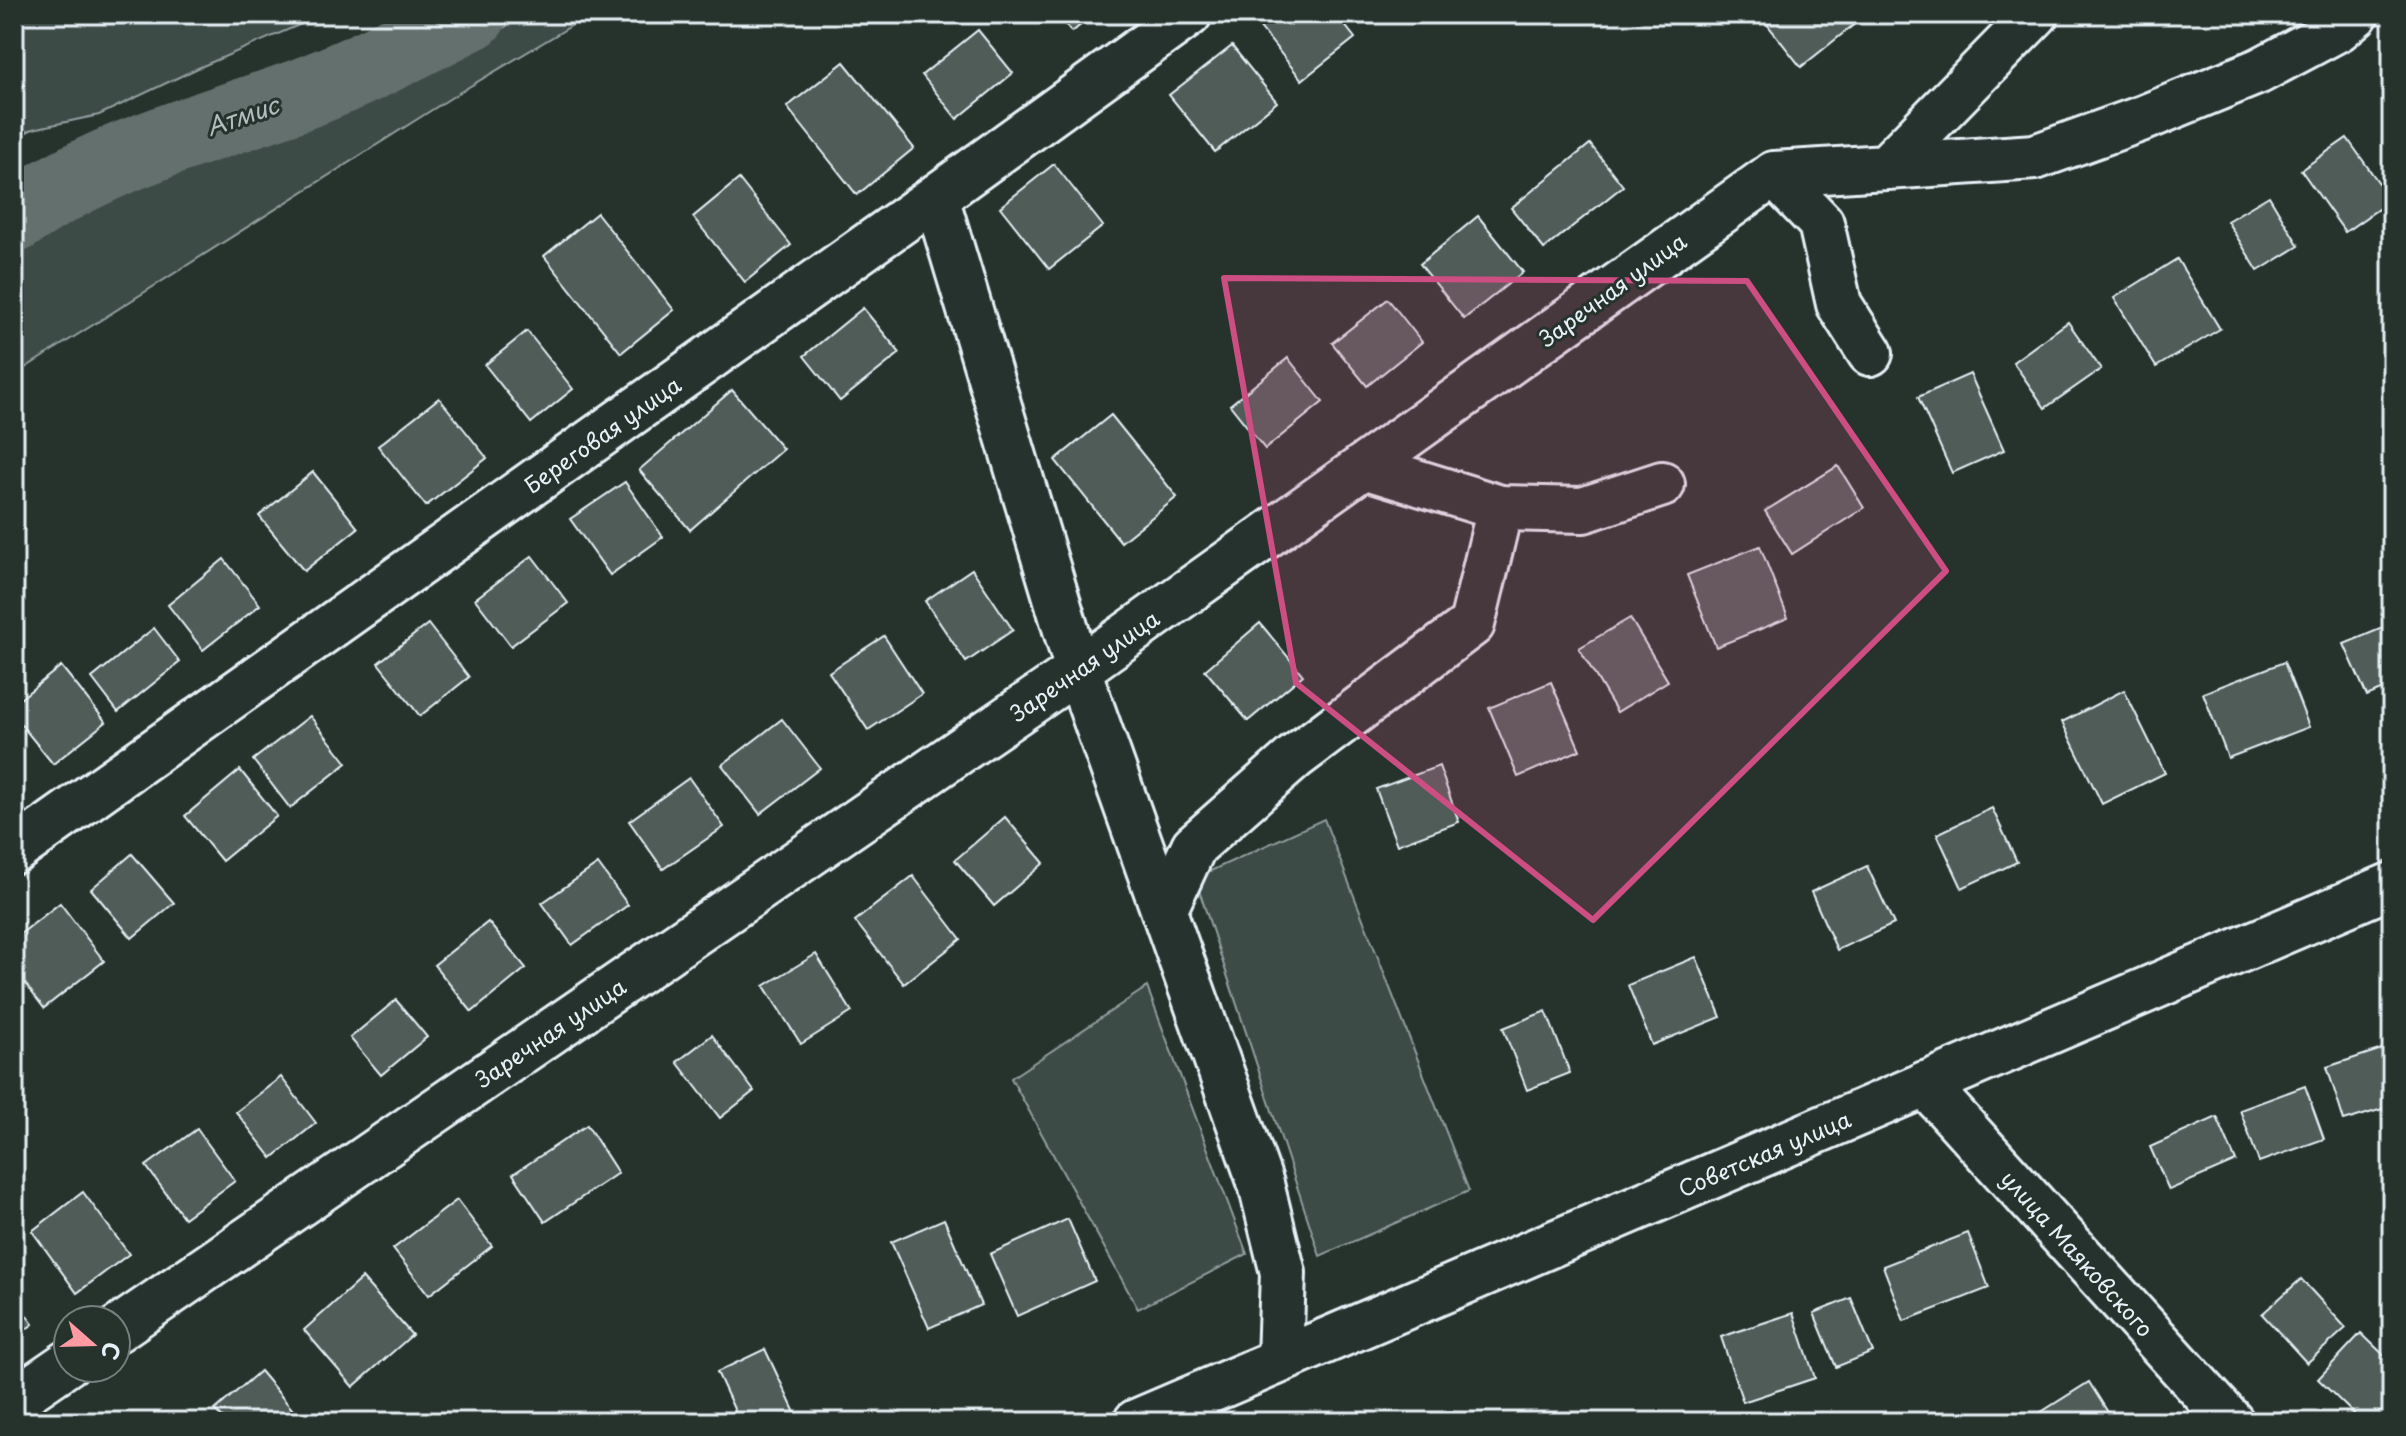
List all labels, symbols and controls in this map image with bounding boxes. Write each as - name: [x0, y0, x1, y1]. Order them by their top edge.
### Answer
- water label: Атмис: [201, 85, 285, 144]
- street label: Заречная улица: [1531, 224, 1693, 354]
- street label: Береговая улица: [517, 367, 687, 500]
- street label: Заречная улица: [1003, 601, 1165, 729]
- street label: Заречная улица: [468, 969, 632, 1095]
- street label: Советская улица: [1673, 1102, 1856, 1204]
- street label: улица Маяковского: [1994, 1162, 2162, 1344]
- north arrow: [52, 1304, 132, 1384]
- text: С: [94, 1338, 131, 1365]

